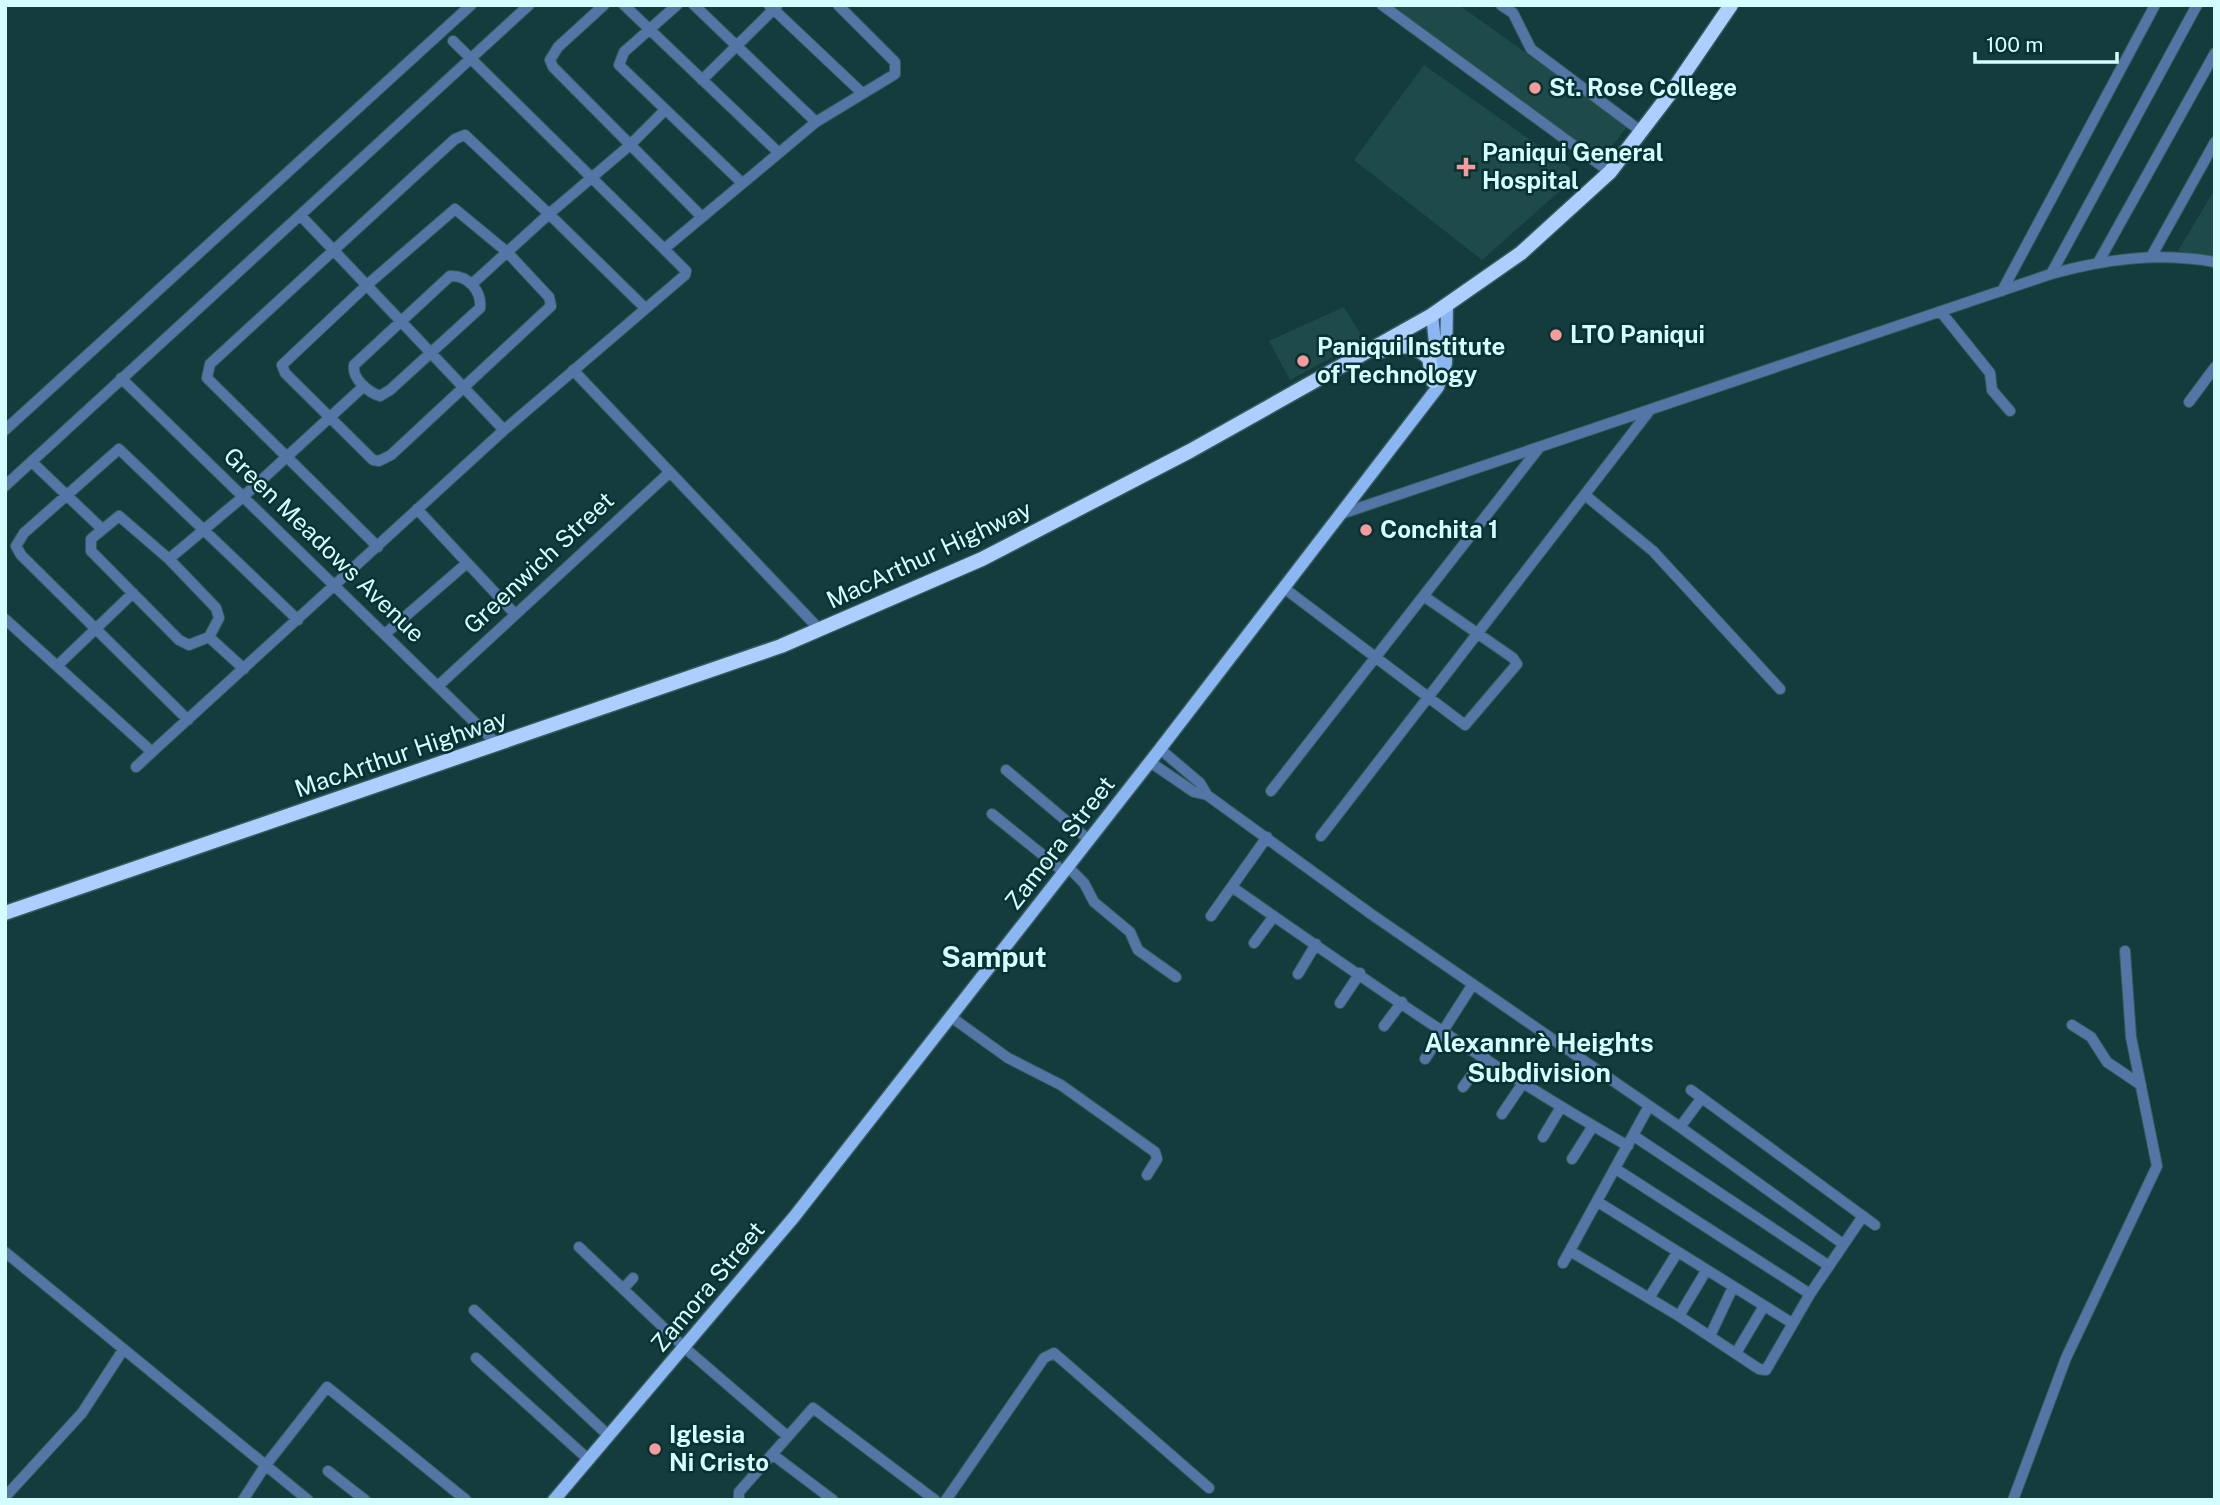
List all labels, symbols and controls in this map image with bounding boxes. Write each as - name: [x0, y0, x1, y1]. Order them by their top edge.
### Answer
- scale bar: [1975, 21, 2117, 65]
- text: 100 m: [1986, 32, 2043, 57]
- place label: St. Rose College: [1549, 73, 1737, 101]
- marker: St. Rose College: [1527, 80, 1543, 96]
- place label: Paniqui General Hospital: [1482, 138, 1664, 194]
- marker: Paniqui General Hospital: [1456, 157, 1476, 177]
- place label: LTO Paniqui: [1570, 320, 1705, 348]
- marker: LTO Paniqui: [1548, 327, 1564, 343]
- place label: Paniqui Institute of Technology: [1317, 332, 1505, 388]
- marker: Paniqui Institute of Technology: [1295, 353, 1311, 369]
- street label: Green Meadows Avenue: [219, 441, 431, 647]
- street label: Greenwich Street: [458, 486, 619, 639]
- street label: MacArthur Highway: [822, 494, 1036, 614]
- place label: Conchita 1: [1380, 515, 1498, 543]
- marker: Conchita 1: [1358, 522, 1374, 538]
- street label: MacArthur Highway: [291, 703, 511, 803]
- street label: Zamora Street: [999, 770, 1120, 915]
- district label: Samput: [941, 940, 1047, 973]
- district label: Alexannrè Heights Subdivision: [1424, 1027, 1654, 1088]
- street label: Zamora Street: [645, 1216, 770, 1357]
- place label: Iglesia Ni Cristo: [669, 1420, 769, 1476]
- marker: Iglesia Ni Cristo: [647, 1441, 663, 1457]

